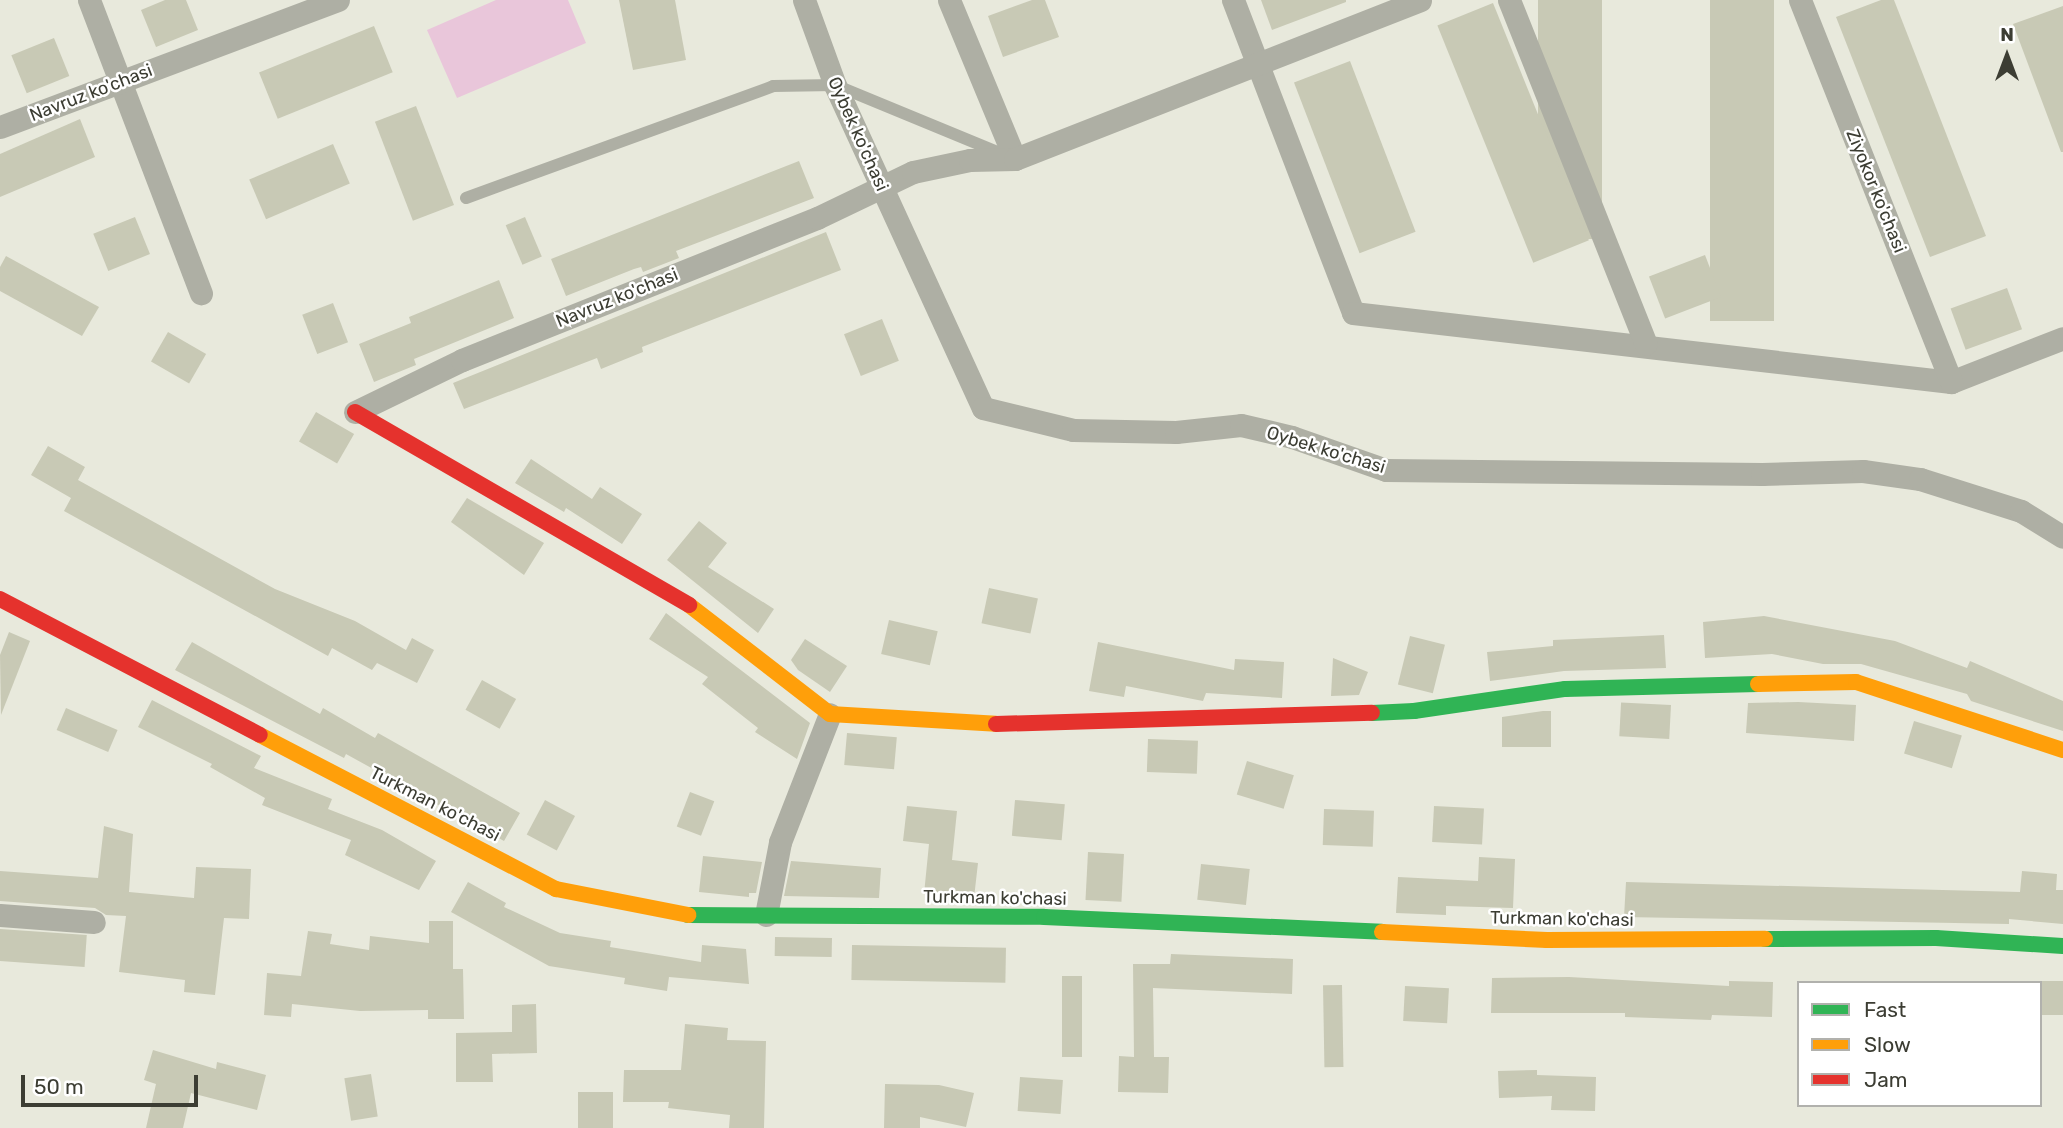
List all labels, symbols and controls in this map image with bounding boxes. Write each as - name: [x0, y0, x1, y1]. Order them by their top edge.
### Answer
- north arrow: [1972, 21, 2042, 91]
- text: N: [2000, 23, 2014, 46]
- street label: Navruz ko'chasi: [26, 60, 156, 126]
- street label: Oybek ko'chasi: [823, 73, 893, 195]
- street label: Ziyokor ko'chasi: [1841, 126, 1911, 256]
- street label: Navruz ko'chasi: [553, 264, 681, 332]
- street label: Oybek ko'chasi: [1264, 422, 1388, 478]
- street label: Turkman ko'chasi: [366, 762, 504, 846]
- street label: Turkman ko'chasi: [923, 886, 1067, 910]
- street label: Turkman ko'chasi: [1490, 907, 1634, 931]
- legend: [1797, 981, 2042, 1107]
- text: Fast: [1864, 997, 1906, 1022]
- text: Slow: [1864, 1032, 1911, 1057]
- scale bar: [24, 1062, 201, 1106]
- text: Jam: [1864, 1067, 1908, 1092]
- text: 50 m: [34, 1074, 84, 1099]

